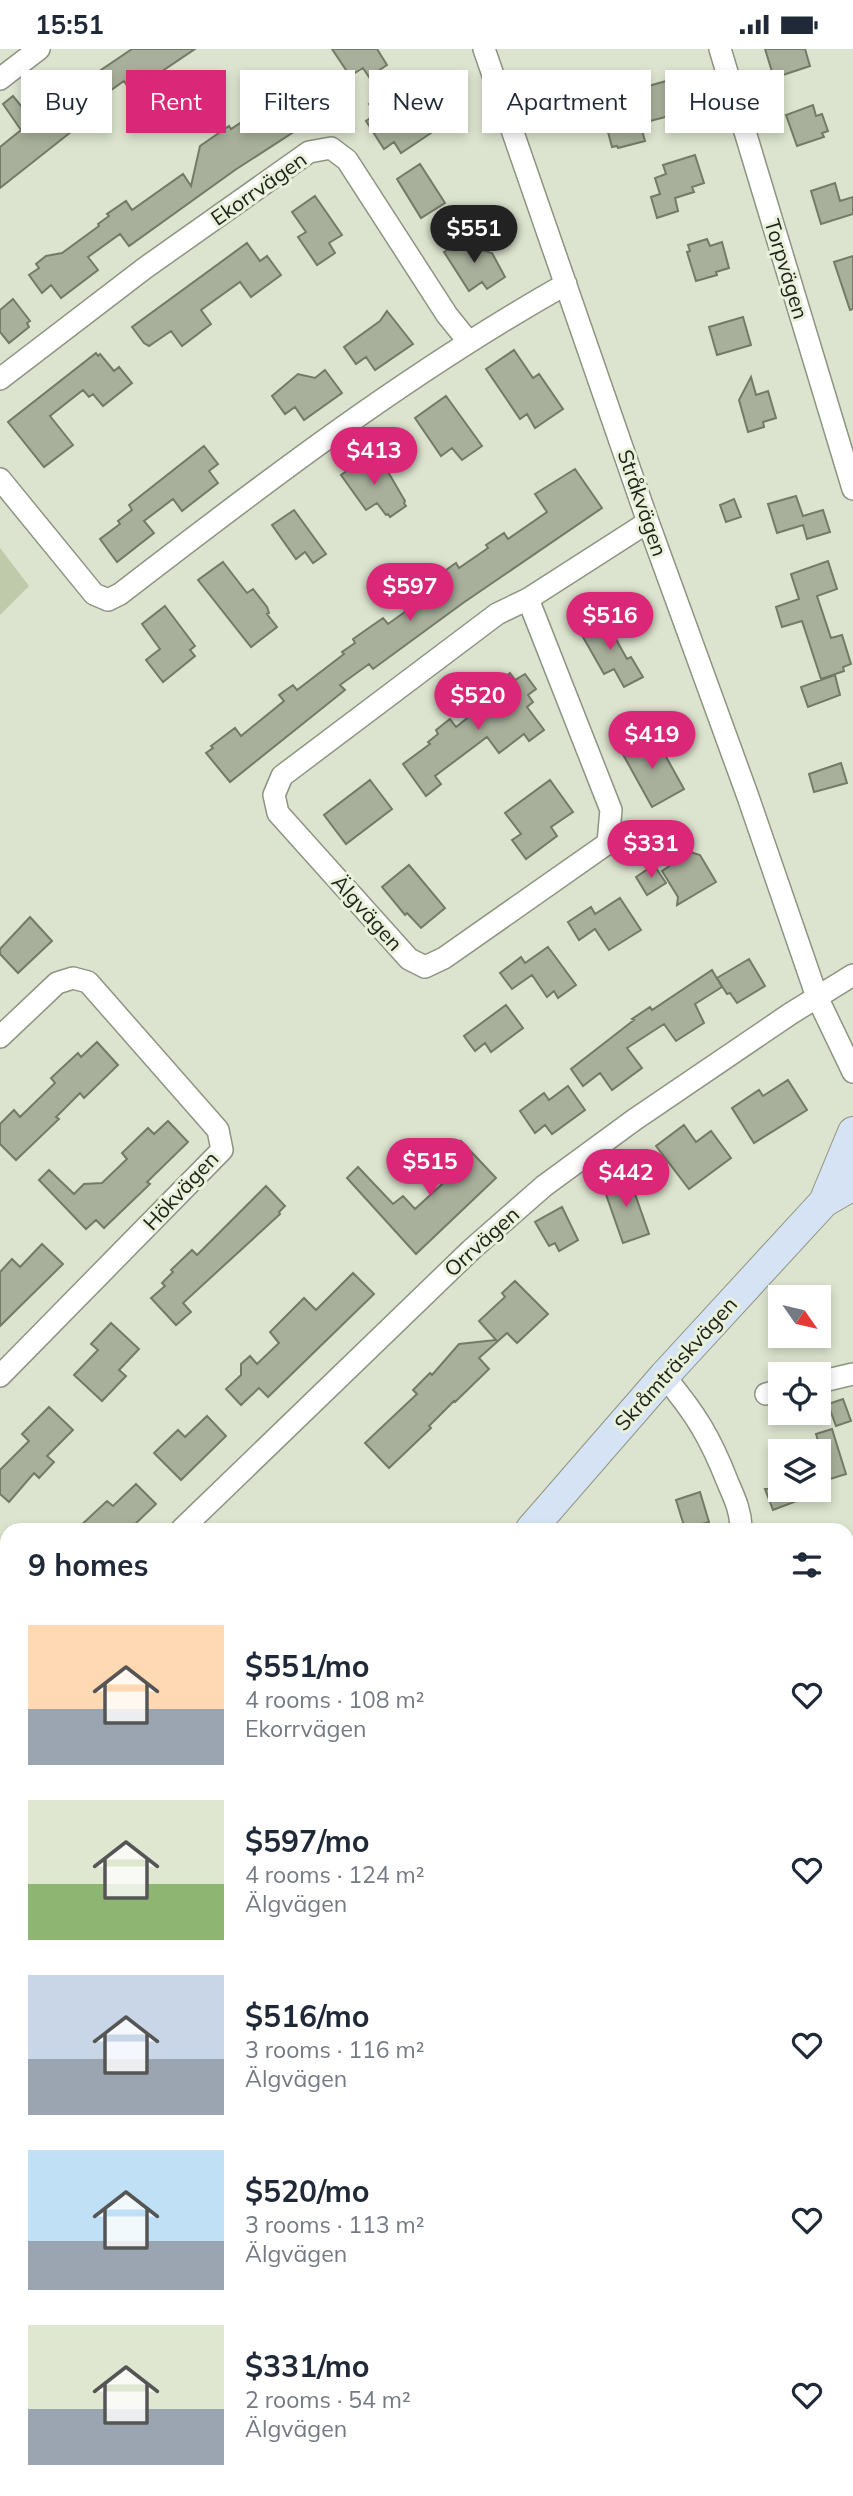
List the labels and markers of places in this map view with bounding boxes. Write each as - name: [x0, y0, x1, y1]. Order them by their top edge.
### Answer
- pin: $551: [433, 205, 515, 265]
- pin: $413: [333, 427, 415, 487]
- pin: $597: [369, 563, 451, 623]
- pin: $516: [569, 593, 651, 652]
- pin: $520: [437, 673, 519, 732]
- pin: $419: [611, 711, 693, 771]
- pin: $331: [610, 821, 692, 880]
- pin: $515: [389, 1139, 471, 1198]
- pin: $442: [585, 1149, 667, 1209]

